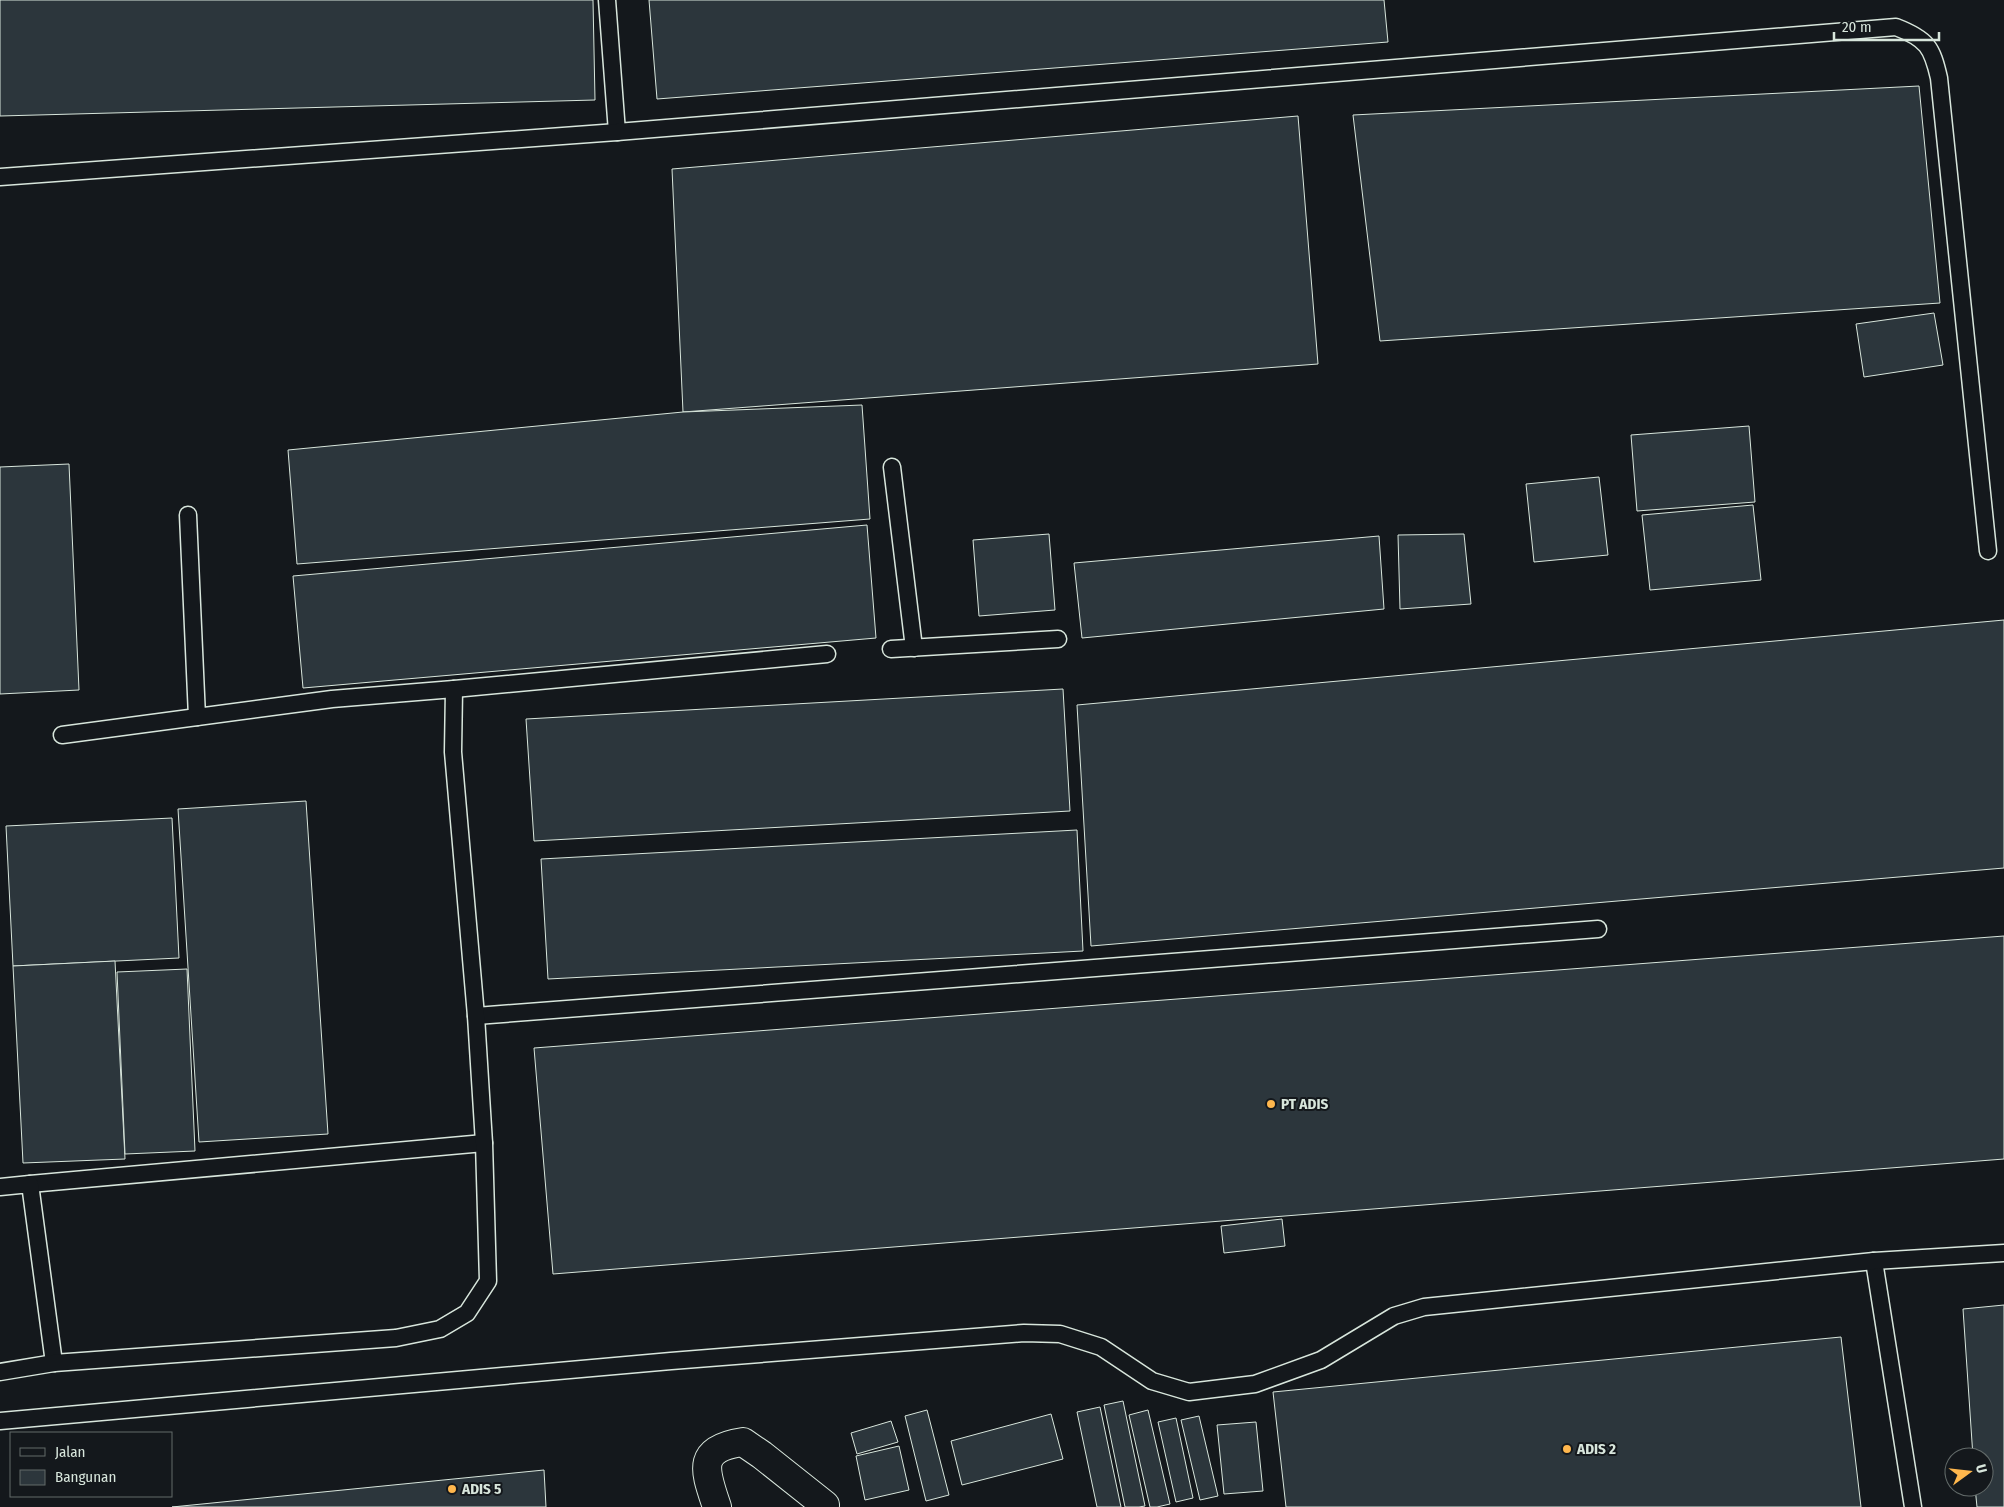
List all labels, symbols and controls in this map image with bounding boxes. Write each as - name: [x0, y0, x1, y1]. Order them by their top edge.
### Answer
- scale bar: [1834, 10, 1939, 42]
- text: 20 m: [1842, 18, 1872, 36]
- place label: PT ADIS: [1281, 1095, 1328, 1113]
- marker: PT ADIS: [1265, 1098, 1277, 1110]
- legend: [10, 1432, 172, 1497]
- place label: ADIS 2: [1576, 1440, 1616, 1458]
- text: Jalan: [55, 1443, 85, 1461]
- marker: ADIS 2: [1561, 1443, 1573, 1455]
- north arrow: [1944, 1447, 1994, 1497]
- text: U: [1972, 1463, 1990, 1475]
- text: Bangunan: [55, 1468, 116, 1486]
- place label: ADIS 5: [461, 1480, 501, 1498]
- marker: ADIS 5: [446, 1483, 458, 1495]

